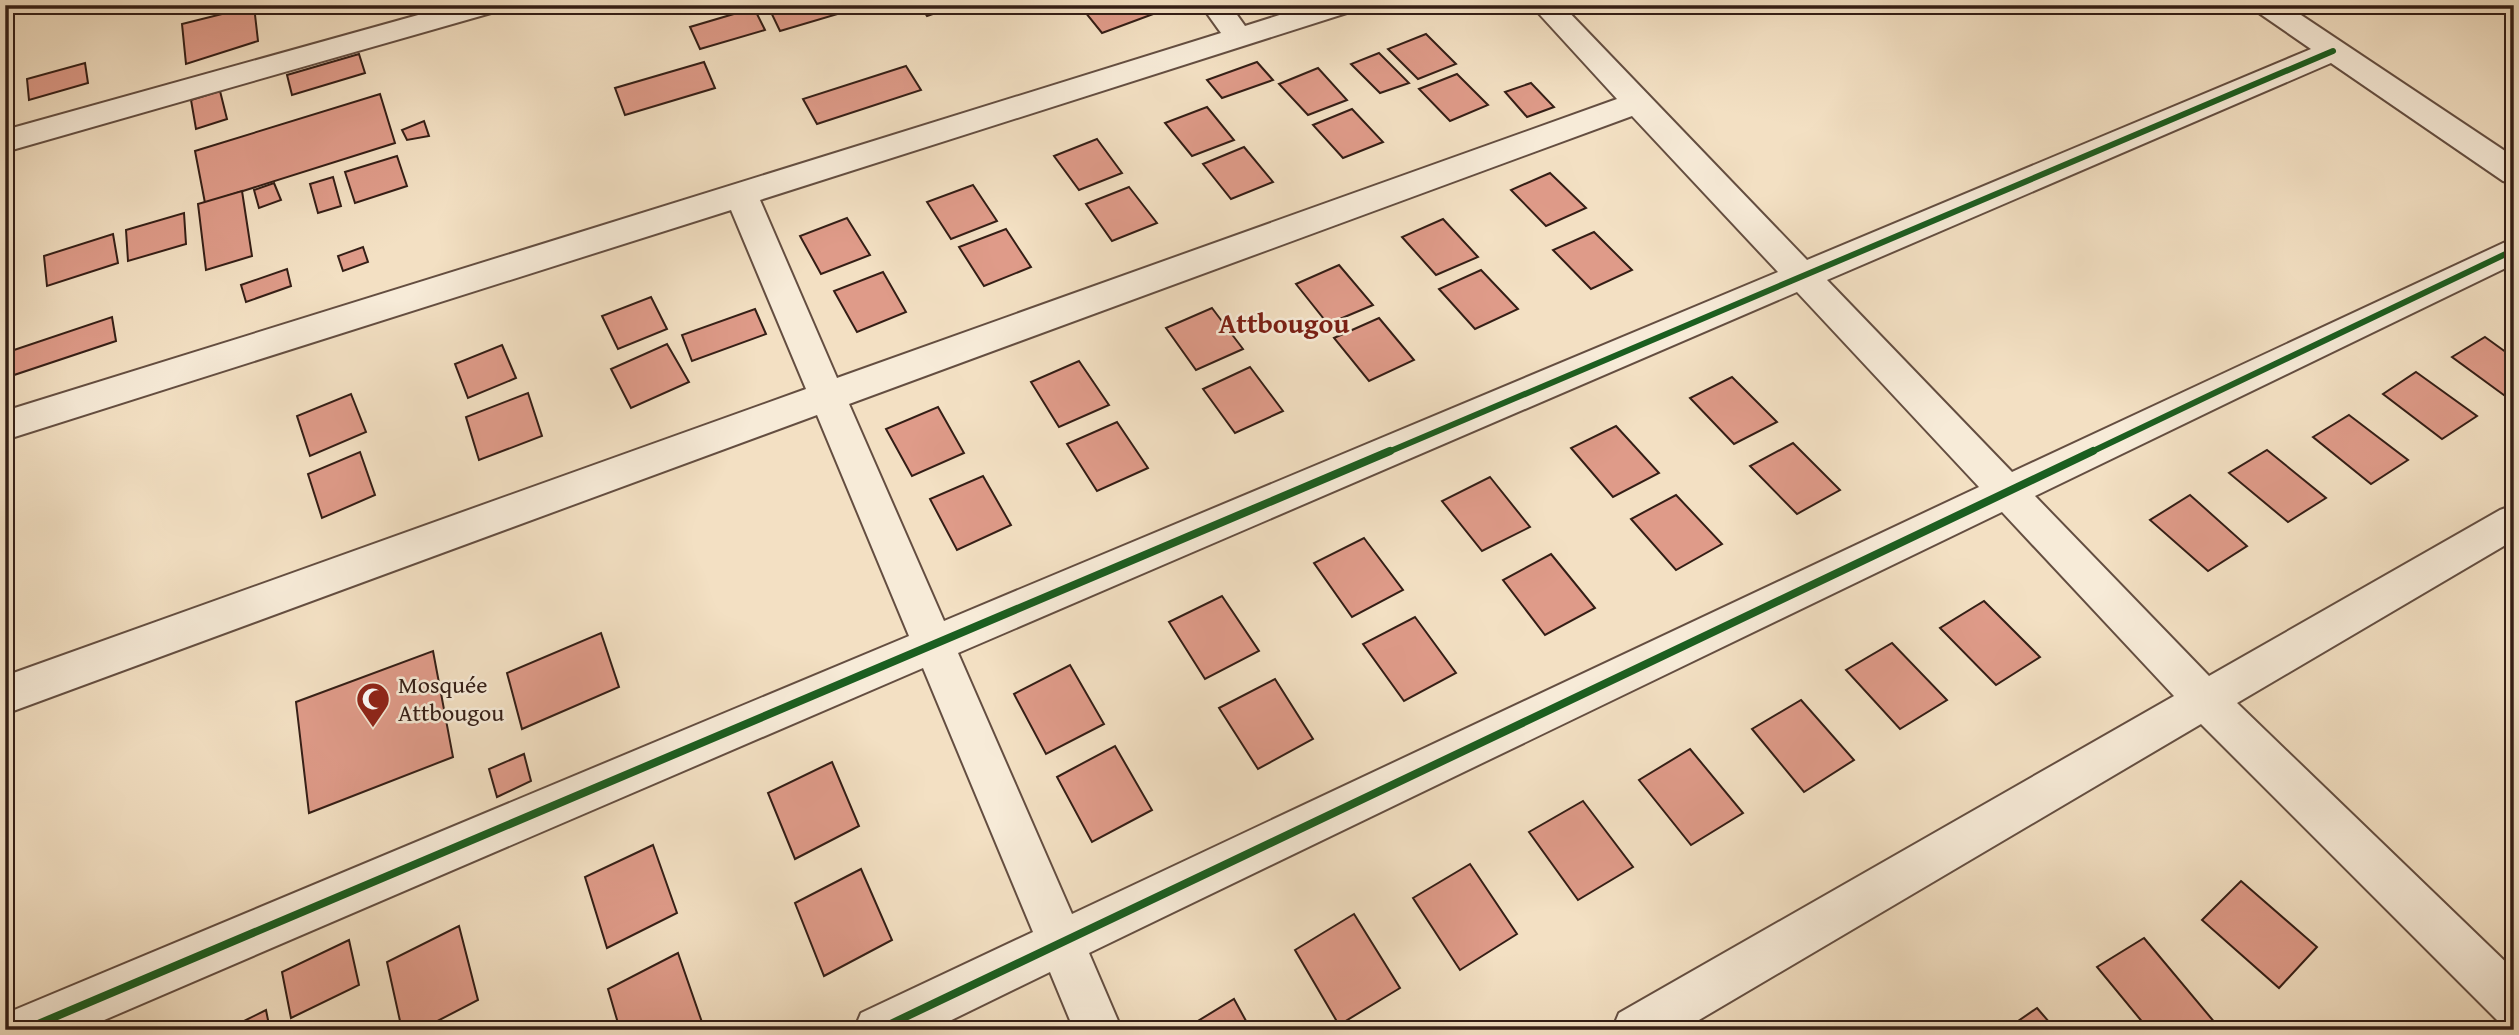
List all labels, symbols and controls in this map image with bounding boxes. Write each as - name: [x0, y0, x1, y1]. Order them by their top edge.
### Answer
- district label: Attbougou: [1218, 302, 1350, 343]
- place label: Mosquée Attbougou: [398, 667, 504, 730]
- mosque icon: Mosquée Attbougou: [354, 680, 392, 729]

